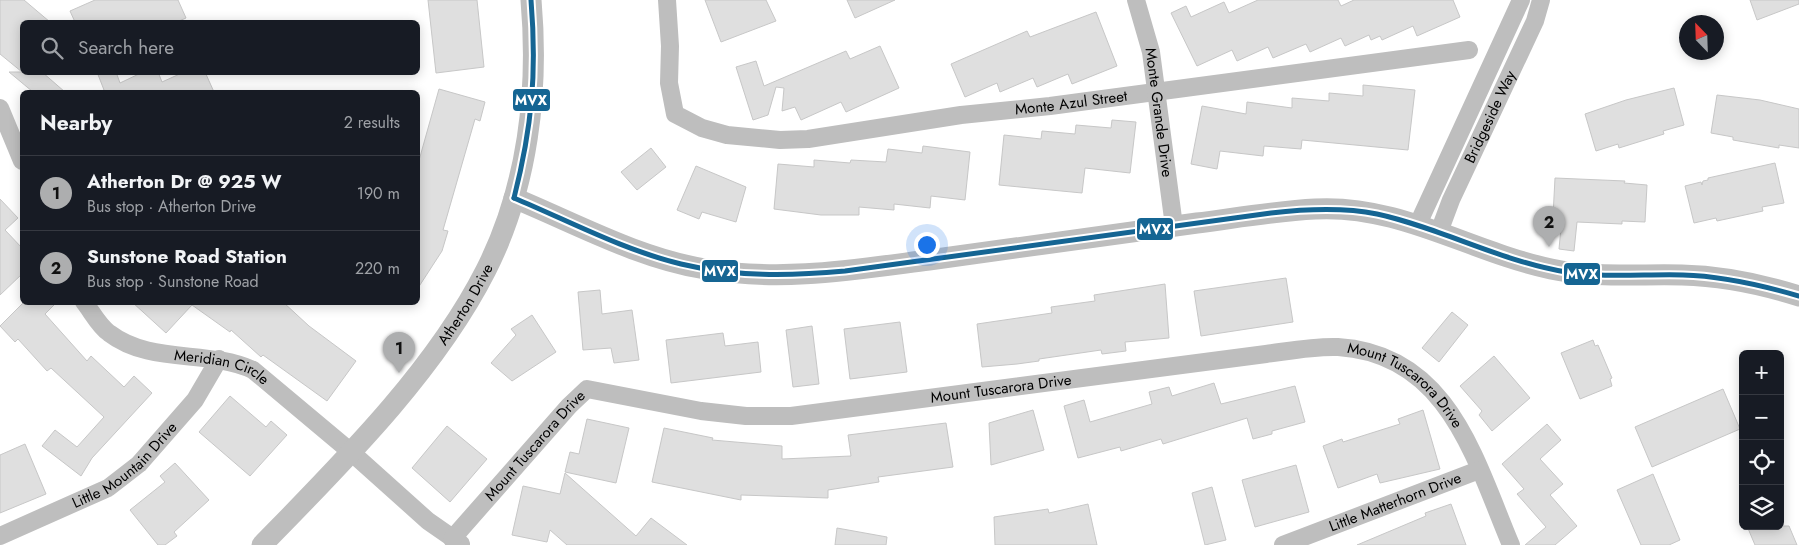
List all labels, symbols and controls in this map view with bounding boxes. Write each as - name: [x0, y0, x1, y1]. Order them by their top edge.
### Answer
- north arrow: [1679, 15, 1724, 60]
- search box: [20, 20, 420, 75]
- icon: search: [38, 34, 66, 62]
- text: Search here: [78, 34, 174, 61]
- street label: Monte Grande Drive: [1140, 46, 1178, 179]
- street label: Bridgeside Way: [1459, 67, 1521, 167]
- street label: Monte Azul Street: [1014, 85, 1129, 120]
- line badge: MVX: [512, 88, 551, 112]
- text: MVX: [515, 90, 548, 110]
- text: Nearby: [40, 108, 112, 138]
- text: 2 results: [344, 111, 400, 134]
- text: Atherton Dr @ 925 W: [87, 168, 282, 195]
- text: 1: [52, 182, 60, 205]
- text: 190 m: [357, 182, 400, 205]
- text: Bus stop · Atherton Drive: [87, 195, 256, 218]
- pin: 2: [1533, 206, 1565, 247]
- line badge: MVX: [1136, 217, 1174, 241]
- text: MVX: [1139, 219, 1172, 239]
- your location: [914, 232, 940, 258]
- text: Sunstone Road Station: [87, 243, 287, 270]
- text: 2: [51, 257, 61, 280]
- text: 220 m: [355, 257, 400, 280]
- line badge: MVX: [701, 259, 739, 283]
- street label: Atherton Drive: [432, 260, 499, 350]
- text: MVX: [704, 261, 737, 281]
- line badge: MVX: [1563, 262, 1601, 286]
- text: MVX: [1566, 264, 1599, 284]
- text: Bus stop · Sunstone Road: [87, 270, 259, 293]
- pin: 1: [383, 332, 415, 373]
- street label: Mount Tuscarora Drive: [1346, 337, 1468, 432]
- street label: Meridian Circle: [173, 344, 274, 390]
- map controls: [1739, 350, 1784, 530]
- button: +: [1739, 350, 1784, 395]
- street label: Mount Tuscarora Drive: [929, 368, 1073, 409]
- street label: Mount Tuscarora Drive: [479, 385, 590, 506]
- button: −: [1739, 395, 1784, 440]
- street label: Little Mountain Drive: [69, 417, 182, 514]
- button: locate: [1739, 440, 1784, 485]
- street label: Little Matterhorn Drive: [1326, 467, 1465, 537]
- button: layers: [1739, 485, 1784, 530]

